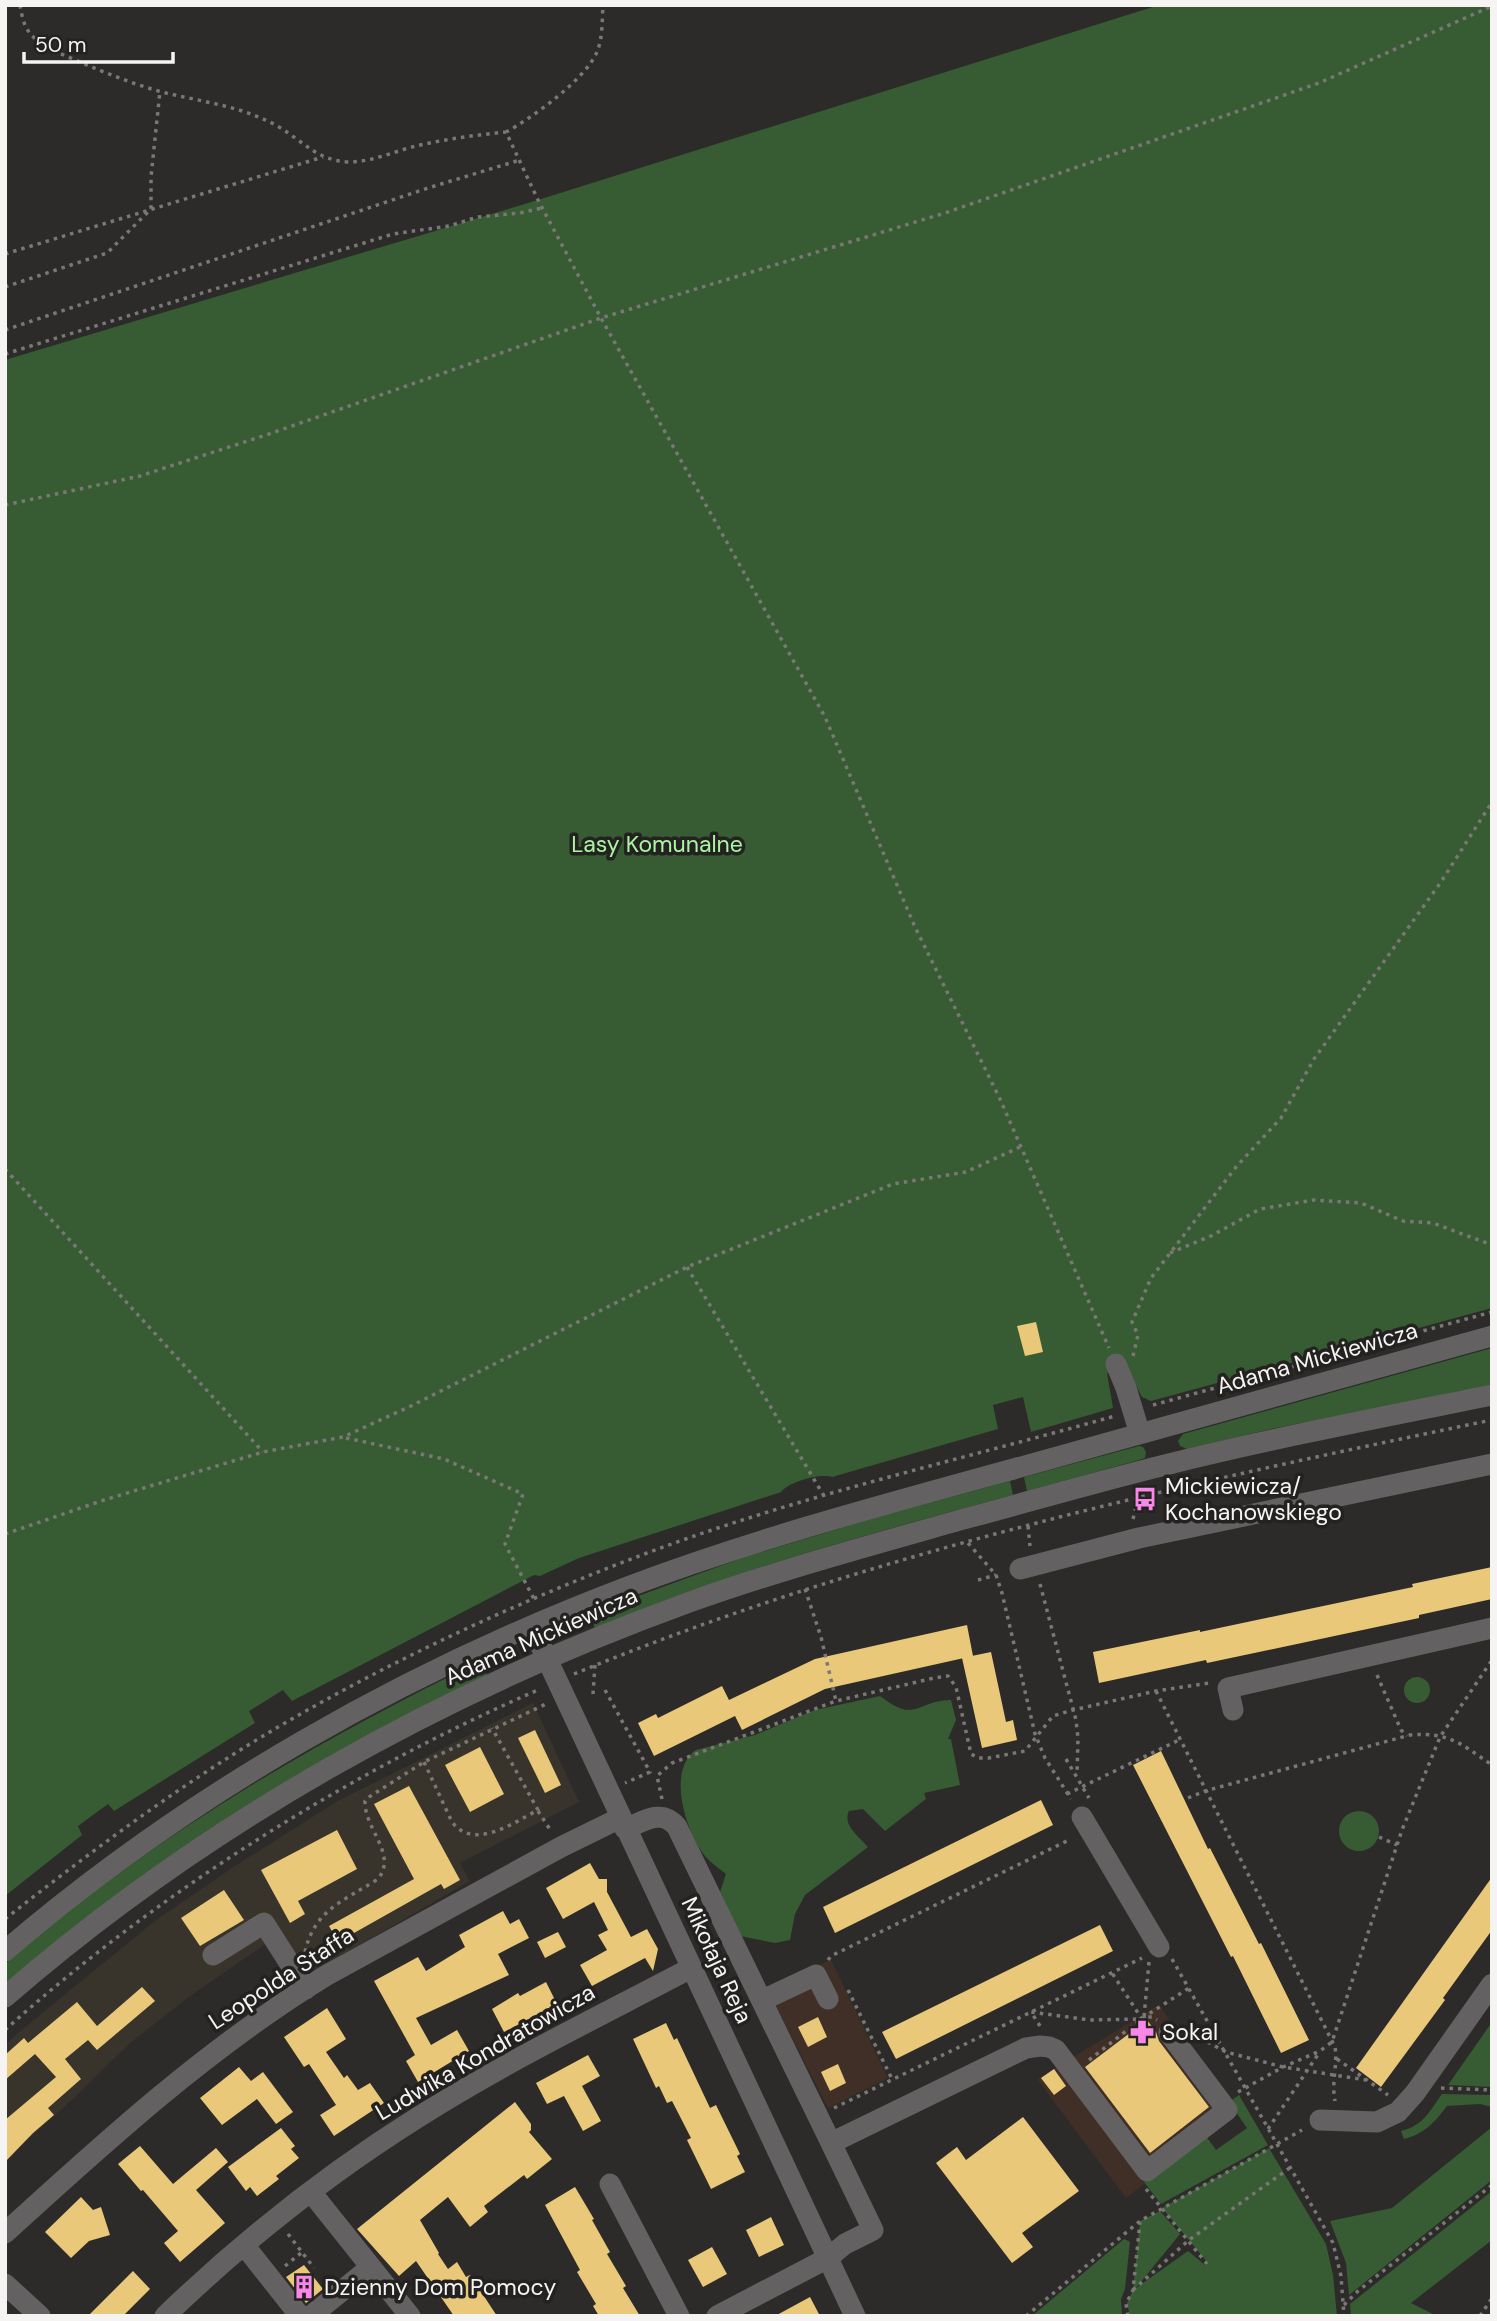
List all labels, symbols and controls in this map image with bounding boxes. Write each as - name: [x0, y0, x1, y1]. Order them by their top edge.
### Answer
- scale bar: [24, 21, 173, 65]
- text: 50 m: [35, 31, 86, 59]
- park label: Lasy Komunalne: [571, 829, 743, 859]
- street label: Adama Mickiewicza: [1213, 1315, 1421, 1401]
- place label: Mickiewicza/ Kochanowskiego: [1165, 1471, 1342, 1527]
- bus stop icon: Mickiewicza/ Kochanowskiego: [1131, 1485, 1159, 1513]
- street label: Adama Mickiewicza: [440, 1580, 642, 1692]
- street label: Mikołaja Reja: [675, 1892, 759, 2028]
- street label: Leopolda Staffa: [203, 1920, 359, 2036]
- street label: Ludwika Kondratowicza: [370, 1977, 600, 2127]
- place label: Sokal: [1162, 2017, 1218, 2047]
- pharmacy icon: Sokal: [1128, 2018, 1156, 2046]
- place label: Dzienny Dom Pomocy: [324, 2272, 557, 2302]
- building icon: Dzienny Dom Pomocy: [290, 2273, 318, 2301]

